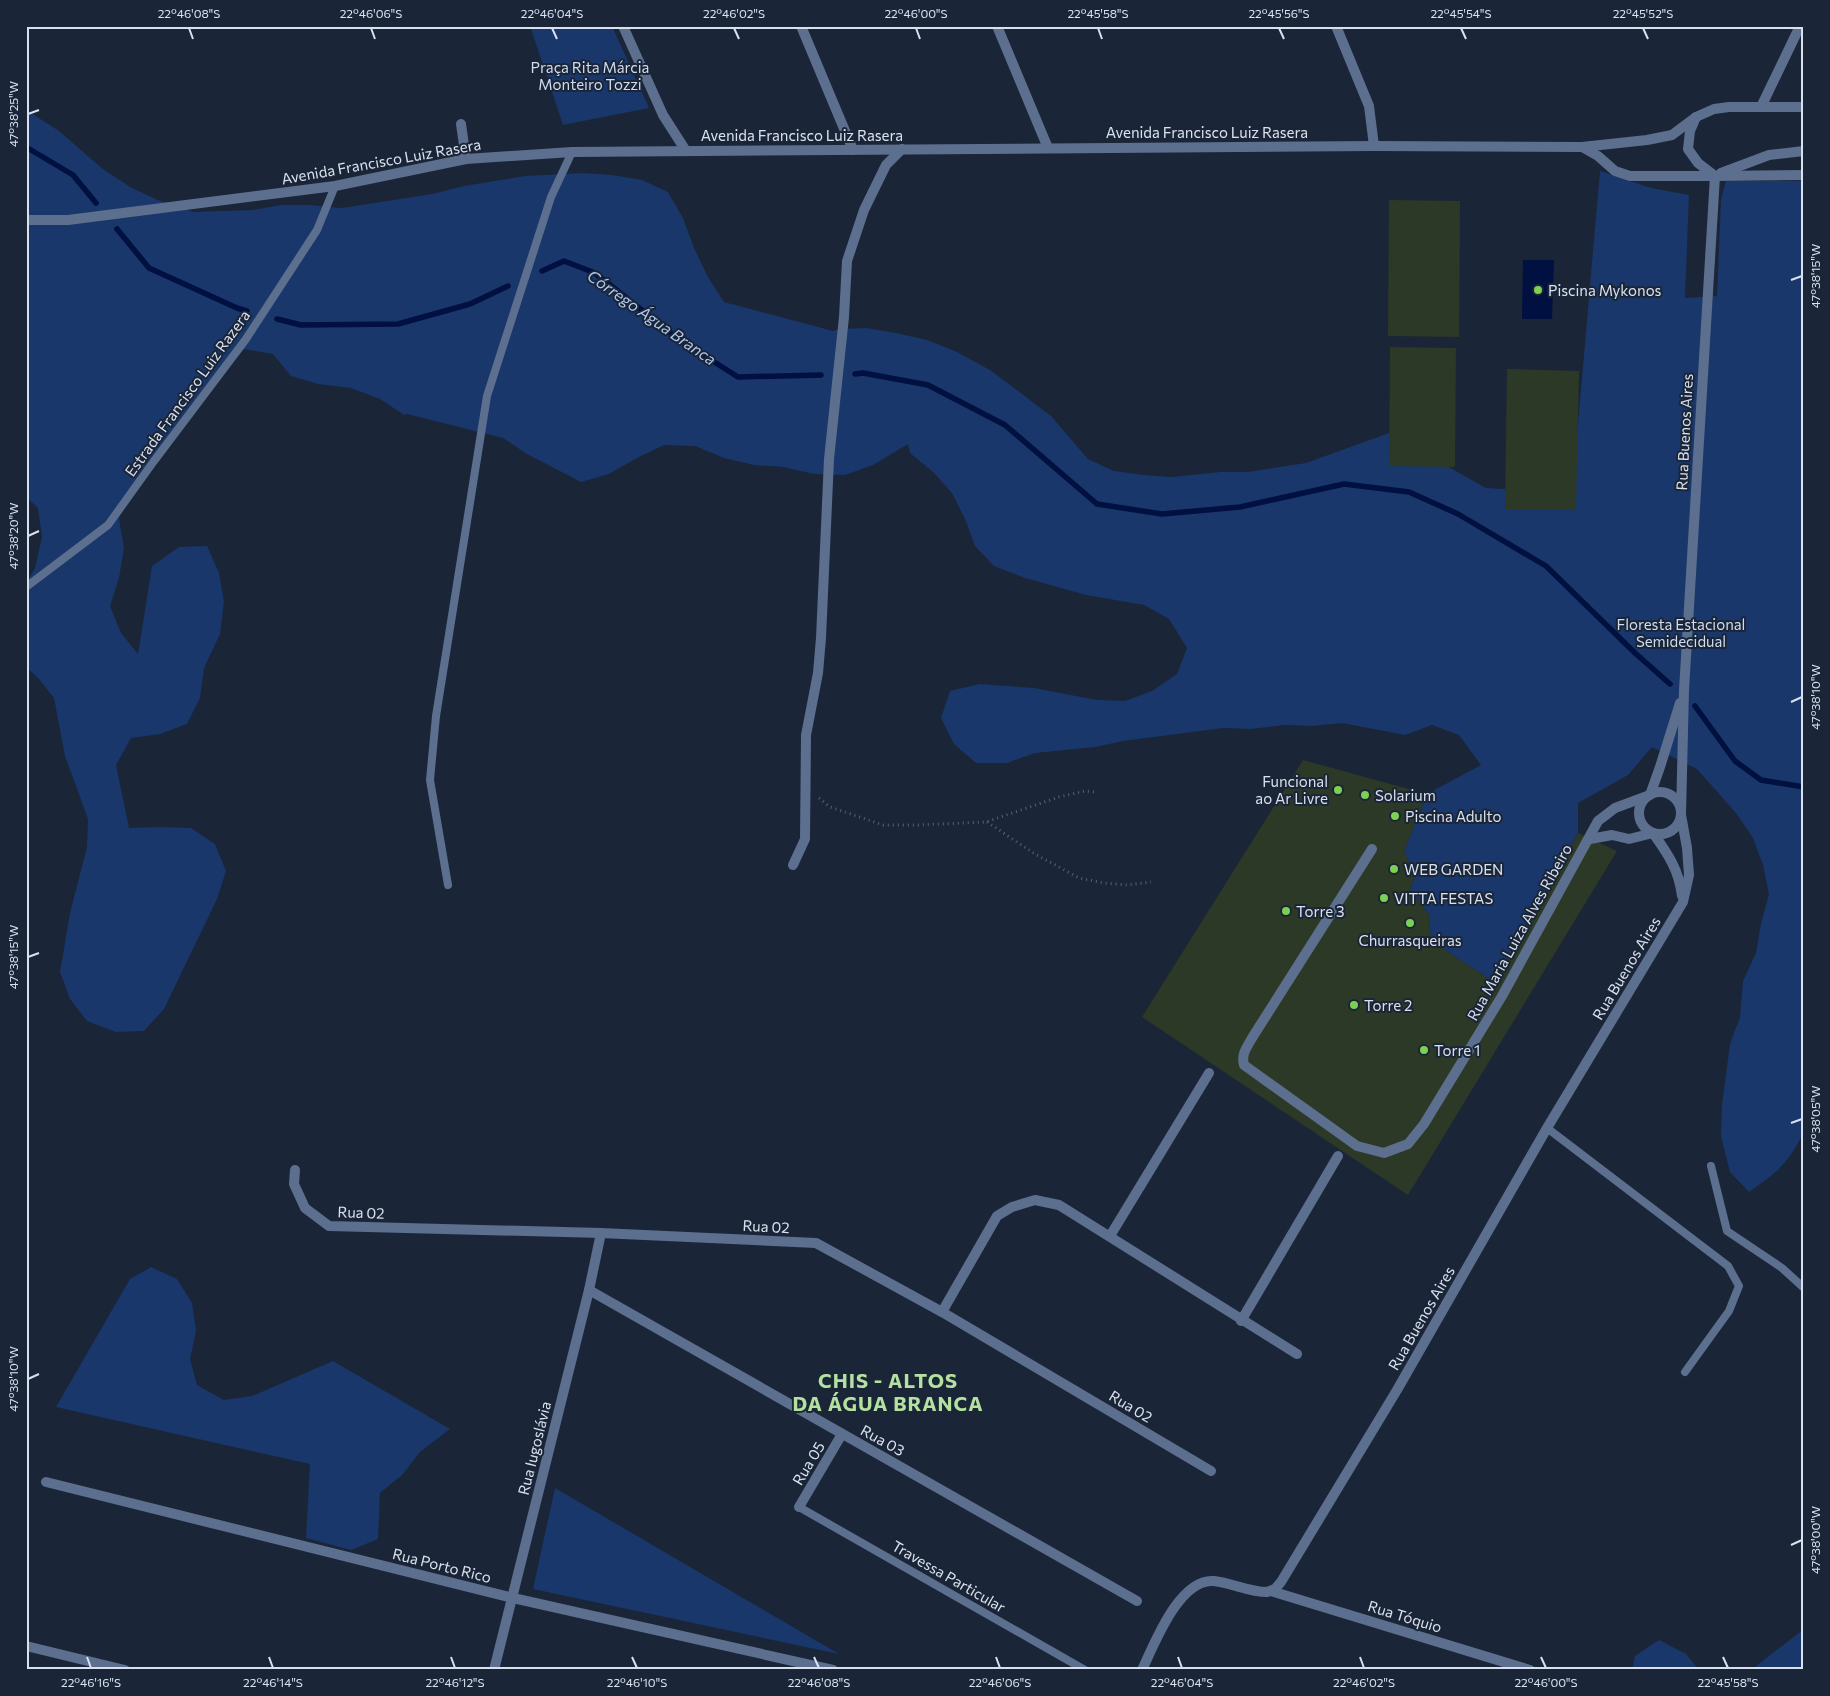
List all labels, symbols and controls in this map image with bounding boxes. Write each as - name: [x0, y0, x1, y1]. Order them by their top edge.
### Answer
- text: 22°46'08"S: [158, 6, 220, 20]
- text: 22°46'06"S: [340, 6, 402, 20]
- text: 22°46'04"S: [521, 6, 583, 20]
- text: 22°46'02"S: [703, 6, 765, 20]
- text: 22°46'00"S: [884, 6, 948, 20]
- text: 22°45'58"S: [1067, 6, 1129, 20]
- text: 22°45'56"S: [1248, 6, 1310, 20]
- text: 22°45'54"S: [1430, 6, 1492, 20]
- text: 22°45'52"S: [1613, 6, 1673, 20]
- park label: Praça Rita Márcia Monteiro Tozzi: [531, 58, 649, 93]
- text: 47°38'25"W: [6, 81, 20, 147]
- street label: Avenida Francisco Luiz Rasera: [1106, 123, 1308, 141]
- street label: Avenida Francisco Luiz Rasera: [701, 126, 903, 144]
- street label: Avenida Francisco Luiz Rasera: [280, 135, 482, 187]
- text: 47°38'15"W: [1808, 244, 1822, 308]
- water label: Córrego Água Branca: [584, 265, 720, 369]
- place label: Piscina Mykonos: [1548, 281, 1661, 299]
- marker: Piscina Mykonos: [1532, 284, 1544, 296]
- street label: Estrada Francisco Luiz Razera: [121, 306, 253, 480]
- street label: Rua Buenos Aires: [1672, 373, 1696, 491]
- text: 47°38'20"W: [6, 503, 20, 569]
- park label: Floresta Estacional Semidecidual: [1617, 615, 1745, 650]
- text: 47°38'10"W: [1808, 664, 1822, 730]
- place label: Funcional ao Ar Livre: [1255, 772, 1328, 807]
- marker: Funcional ao Ar Livre: [1332, 784, 1344, 796]
- place label: Solarium: [1375, 786, 1436, 804]
- marker: Solarium: [1359, 789, 1371, 801]
- place label: Piscina Adulto: [1405, 807, 1502, 825]
- marker: Piscina Adulto: [1389, 810, 1401, 822]
- street label: Rua Maria Luiza Alves Ribeiro: [1463, 841, 1575, 1023]
- place label: WEB GARDEN: [1404, 860, 1503, 878]
- marker: WEB GARDEN: [1388, 863, 1400, 875]
- place label: VITTA FESTAS: [1394, 889, 1493, 907]
- marker: VITTA FESTAS: [1378, 892, 1390, 904]
- place label: Torre 3: [1296, 902, 1345, 920]
- marker: Torre 3: [1280, 905, 1292, 917]
- street label: Rua Buenos Aires: [1588, 913, 1664, 1023]
- marker: Churrasqueiras: [1404, 917, 1416, 929]
- text: 47°38'15"W: [6, 925, 20, 989]
- place label: Churrasqueiras: [1358, 931, 1462, 949]
- place label: Torre 2: [1364, 996, 1412, 1014]
- marker: Torre 2: [1348, 999, 1360, 1011]
- place label: Torre 1: [1434, 1041, 1480, 1059]
- marker: Torre 1: [1418, 1044, 1430, 1056]
- text: 47°38'05"W: [1808, 1085, 1822, 1153]
- street label: Rua 02: [337, 1202, 385, 1222]
- street label: Rua 02: [742, 1216, 790, 1236]
- street label: Rua Buenos Aires: [1384, 1263, 1458, 1373]
- text: 47°38'10"W: [6, 1346, 20, 1412]
- district label: CHIS - ALTOS DA ÁGUA BRANCA: [792, 1368, 984, 1415]
- street label: Rua 02: [1106, 1386, 1156, 1426]
- street label: Rua Iugoslávia: [514, 1399, 554, 1497]
- street label: Rua 03: [858, 1421, 908, 1459]
- street label: Rua 05: [788, 1438, 828, 1488]
- text: 47°38'00"W: [1808, 1506, 1822, 1574]
- street label: Travessa Particular: [889, 1536, 1009, 1616]
- street label: Rua Porto Rico: [391, 1544, 493, 1586]
- street label: Rua Tóquio: [1366, 1596, 1444, 1636]
- text: 22°46'16"S: [61, 1675, 121, 1689]
- text: 22°46'14"S: [243, 1675, 303, 1689]
- text: 22°46'12"S: [425, 1675, 485, 1689]
- text: 22°46'10"S: [607, 1675, 667, 1689]
- text: 22°46'08"S: [788, 1675, 850, 1689]
- text: 22°46'06"S: [969, 1675, 1031, 1689]
- text: 22°46'04"S: [1151, 1675, 1213, 1689]
- text: 22°46'02"S: [1333, 1675, 1395, 1689]
- text: 22°46'00"S: [1514, 1675, 1578, 1689]
- text: 22°45'58"S: [1697, 1675, 1759, 1689]

